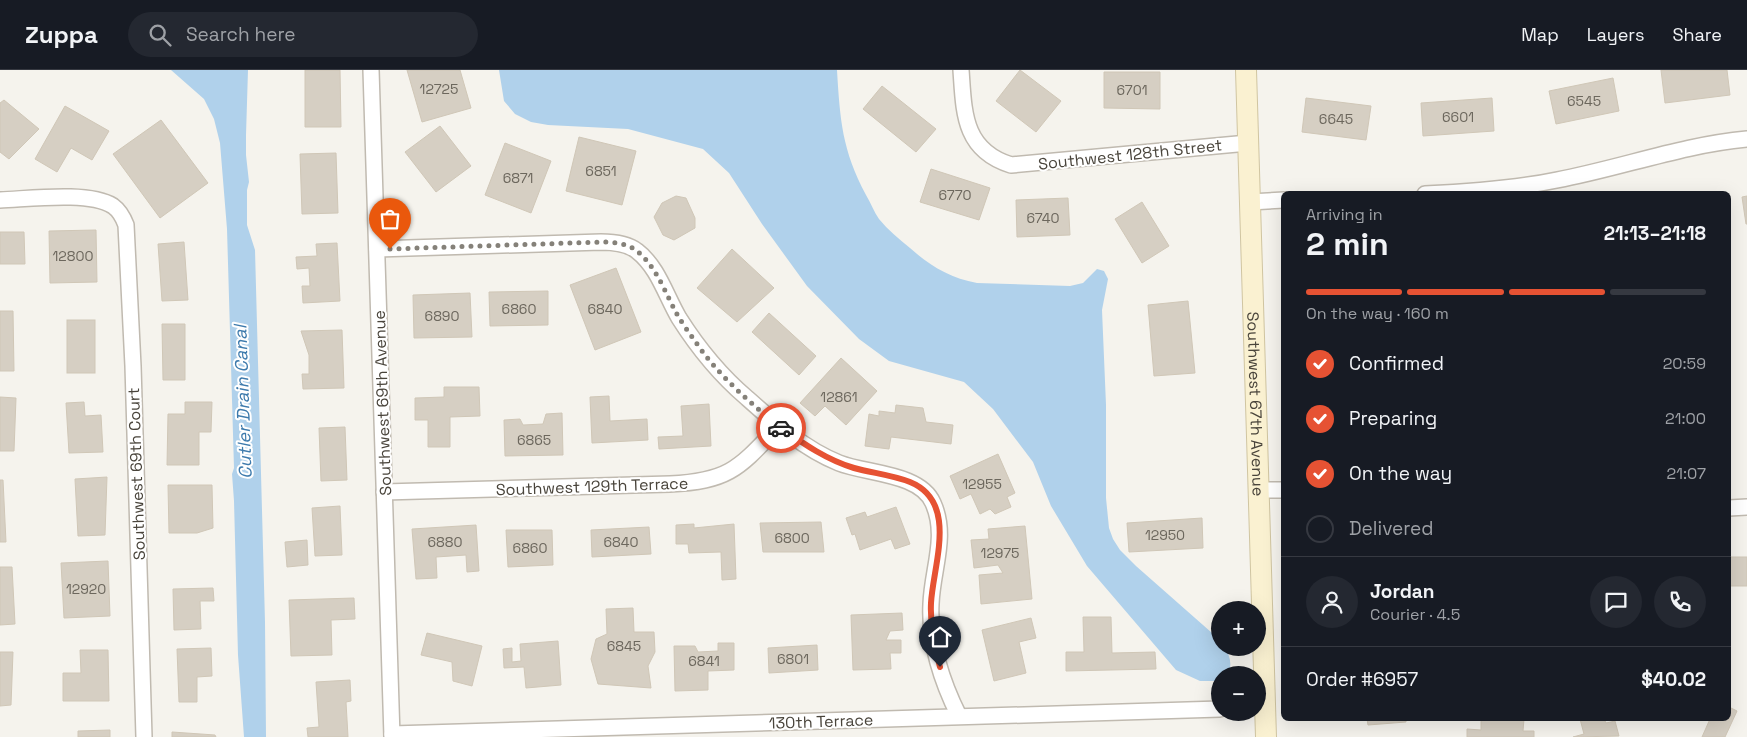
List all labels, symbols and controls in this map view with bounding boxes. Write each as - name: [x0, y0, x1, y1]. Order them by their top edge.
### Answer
- search box: [128, 12, 478, 57]
- text: Zuppa: [25, 19, 98, 50]
- icon: search: [146, 21, 174, 49]
- text: Search here: [186, 22, 295, 47]
- text: Map: [1521, 23, 1559, 46]
- text: Layers: [1587, 23, 1644, 46]
- text: Share: [1672, 23, 1722, 46]
- house number: 12725: [420, 80, 458, 98]
- house number: 6701: [1117, 81, 1147, 99]
- house number: 6545: [1567, 92, 1601, 110]
- house number: 6601: [1442, 108, 1474, 126]
- house number: 6645: [1319, 110, 1353, 128]
- street label: Southwest 128th Street: [1037, 134, 1223, 175]
- house number: 6851: [585, 162, 617, 180]
- house number: 6871: [503, 169, 533, 187]
- house number: 6770: [938, 186, 972, 204]
- pin: [369, 198, 411, 249]
- text: Arriving in: [1306, 204, 1383, 225]
- icon: bag: [376, 205, 404, 233]
- house number: 6740: [1026, 209, 1060, 227]
- text: 21:13–21:18: [1604, 221, 1706, 246]
- text: 2 min: [1306, 224, 1389, 264]
- house number: 12800: [53, 247, 94, 265]
- house number: 6860: [502, 300, 536, 318]
- house number: 6840: [587, 300, 623, 318]
- text: On the way · 160 m: [1306, 303, 1449, 324]
- house number: 6890: [425, 307, 459, 325]
- street label: Southwest 69th Avenue: [369, 310, 396, 496]
- street label: Southwest 67th Avenue: [1242, 311, 1269, 497]
- water label: Cutler Drain Canal: [228, 322, 257, 479]
- icon: check: [1306, 350, 1334, 378]
- text: Confirmed: [1349, 351, 1444, 376]
- text: 20:59: [1663, 353, 1706, 374]
- street label: Southwest 69th Court: [123, 387, 150, 561]
- house number: 12861: [820, 388, 858, 406]
- courier: [756, 403, 806, 453]
- icon: check: [1306, 405, 1334, 433]
- text: Preparing: [1349, 406, 1437, 431]
- text: 21:00: [1665, 408, 1706, 429]
- icon: car: [767, 414, 795, 442]
- house number: 6865: [517, 431, 551, 449]
- icon: check: [1306, 460, 1334, 488]
- text: On the way: [1349, 461, 1452, 486]
- text: 21:07: [1667, 463, 1706, 484]
- street label: Southwest 129th Terrace: [495, 473, 689, 500]
- house number: 12955: [962, 475, 1002, 493]
- text: Delivered: [1349, 516, 1434, 541]
- house number: 12950: [1145, 526, 1185, 544]
- house number: 6800: [774, 529, 810, 547]
- house number: 6880: [428, 533, 463, 551]
- house number: 6840: [603, 533, 639, 551]
- house number: 6860: [513, 539, 547, 557]
- house number: 12975: [981, 544, 1019, 562]
- button: person: [1306, 576, 1358, 628]
- button: chat: [1590, 576, 1642, 628]
- button: phone: [1654, 576, 1706, 628]
- text: Jordan: [1370, 579, 1435, 604]
- house number: 12920: [66, 580, 106, 598]
- map controls: [1211, 601, 1266, 721]
- button: +: [1211, 601, 1266, 656]
- text: Courier · 4.5: [1370, 604, 1460, 625]
- pin: [919, 616, 961, 667]
- icon: home: [926, 623, 954, 651]
- house number: 6845: [607, 637, 641, 655]
- house number: 6801: [777, 650, 809, 668]
- house number: 6841: [688, 652, 720, 670]
- button: −: [1211, 666, 1266, 721]
- text: Order #6957: [1306, 667, 1418, 692]
- text: $40.02: [1641, 667, 1706, 692]
- street label: 130th Terrace: [768, 709, 874, 734]

